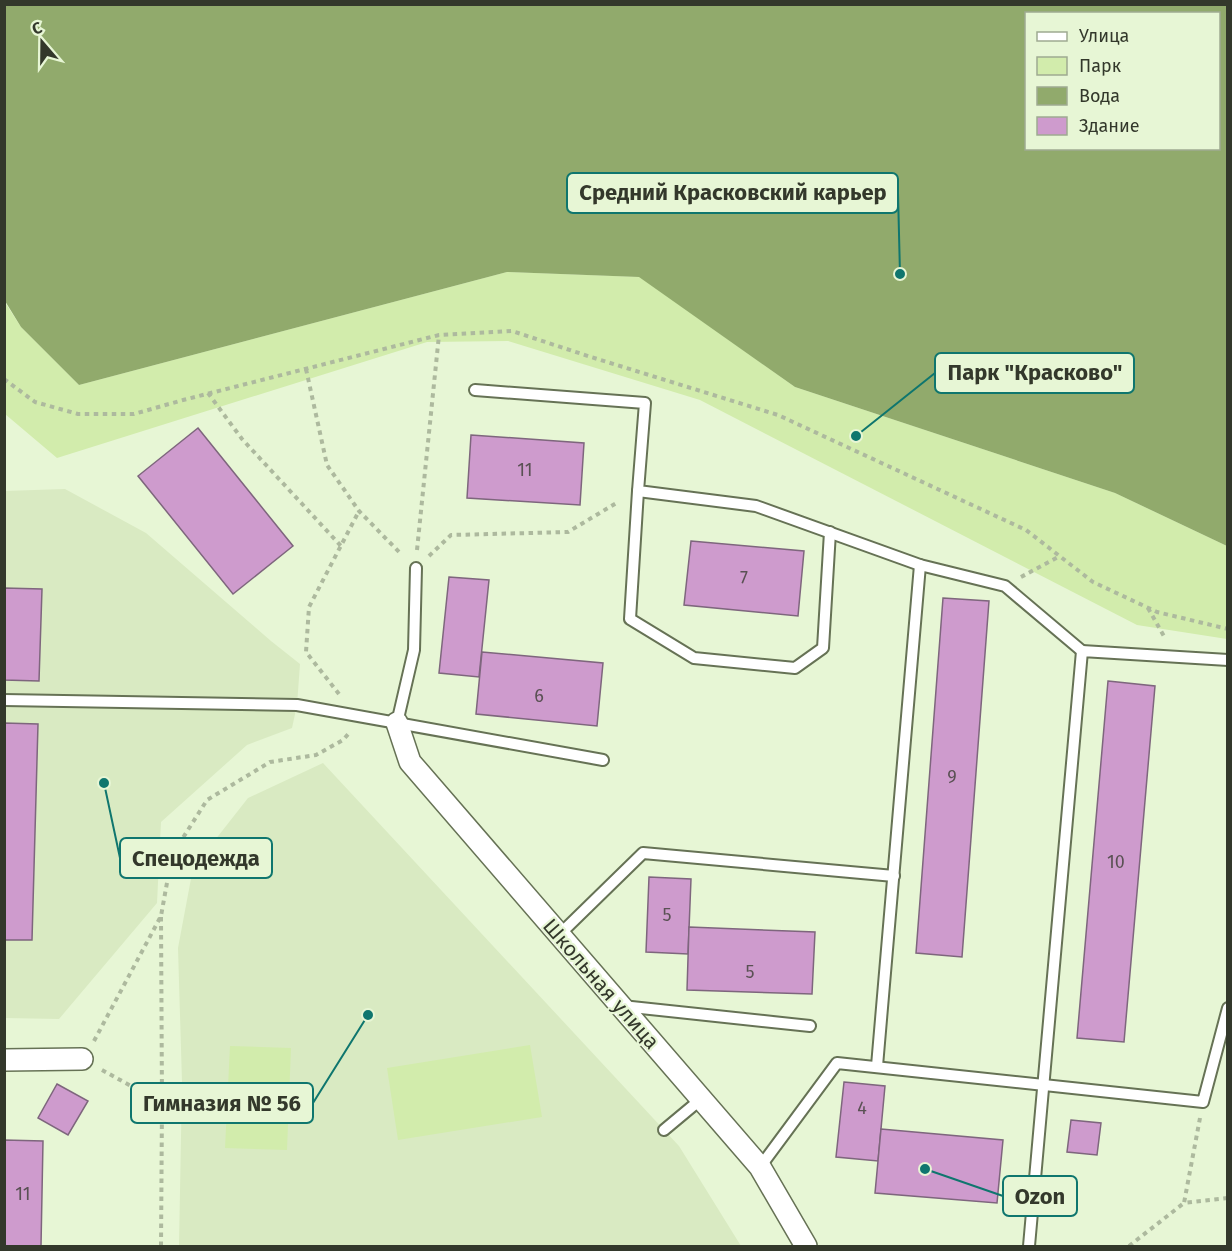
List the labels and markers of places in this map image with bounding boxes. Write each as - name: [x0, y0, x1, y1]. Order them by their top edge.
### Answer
- callout: Средний Красковский карьер: [567, 173, 898, 213]
- callout: Парк "Красково": [935, 353, 1134, 393]
- callout: Спецодежда: [120, 838, 272, 878]
- callout: Гимназия № 56: [131, 1083, 313, 1123]
- callout: Ozon: [1003, 1176, 1077, 1216]

